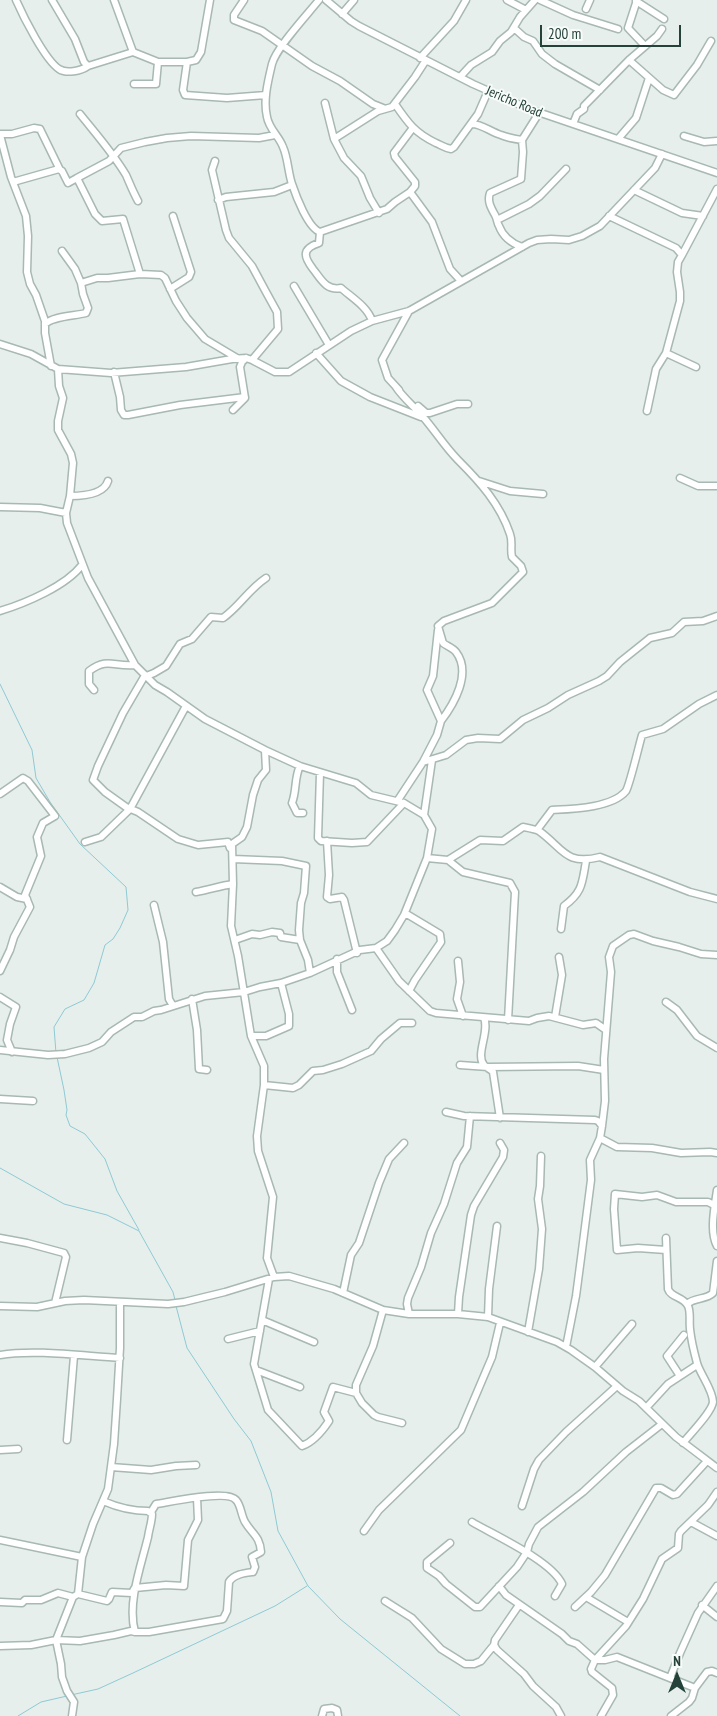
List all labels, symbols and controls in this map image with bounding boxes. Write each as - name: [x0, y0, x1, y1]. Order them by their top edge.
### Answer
- scale bar: [542, 15, 683, 47]
- text: 200 m: [548, 24, 581, 43]
- street label: Jericho Road: [483, 83, 545, 121]
- north arrow: [652, 1651, 702, 1701]
- text: N: [673, 1652, 681, 1670]

